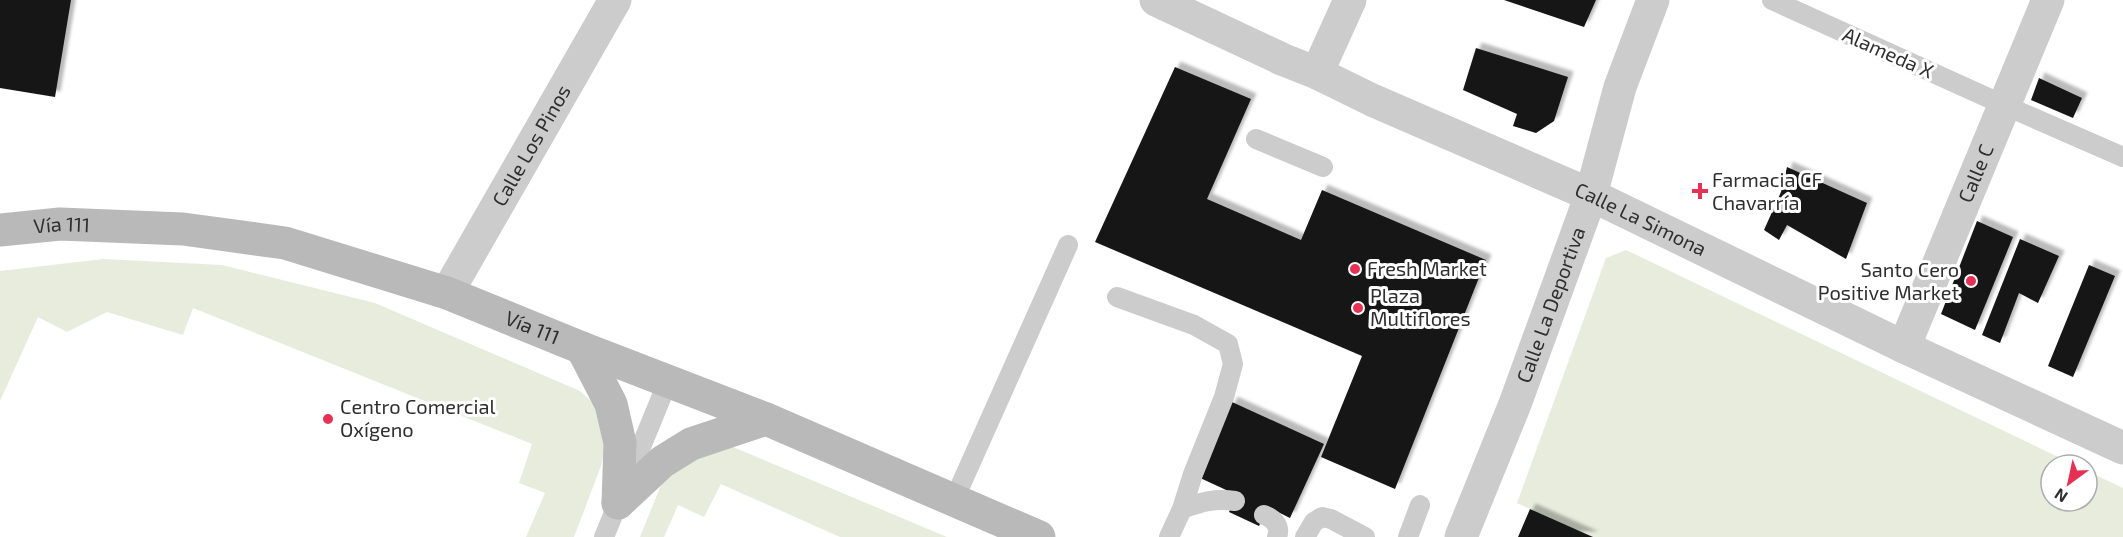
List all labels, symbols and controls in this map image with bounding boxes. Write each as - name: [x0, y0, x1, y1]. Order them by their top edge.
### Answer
- street label: Alameda X: [1839, 21, 1937, 83]
- street label: Calle Los Pinos: [487, 80, 575, 210]
- street label: Calle C: [1952, 140, 1998, 206]
- place label: Farmacia CF Chavarría: [1712, 167, 1822, 214]
- street label: Calle La Simona: [1572, 177, 1711, 260]
- marker: Farmacia CF Chavarría: [1693, 184, 1707, 198]
- street label: Vía 111: [32, 211, 90, 238]
- street label: Calle La Deportiva: [1511, 223, 1589, 386]
- place label: Fresh Market: [1367, 256, 1487, 280]
- place label: Santo Cero Positive Market: [1818, 257, 1959, 304]
- marker: Fresh Market: [1348, 262, 1362, 276]
- marker: Santo Cero Positive Market: [1964, 274, 1978, 288]
- place label: Plaza Multiflores: [1370, 283, 1471, 330]
- marker: Plaza Multiflores: [1351, 301, 1365, 315]
- street label: Vía 111: [502, 305, 563, 349]
- place label: Centro Comercial Oxígeno: [340, 394, 495, 441]
- marker: Centro Comercial Oxígeno: [321, 412, 335, 426]
- north arrow: [2039, 453, 2099, 513]
- text: N: [2051, 485, 2071, 507]

